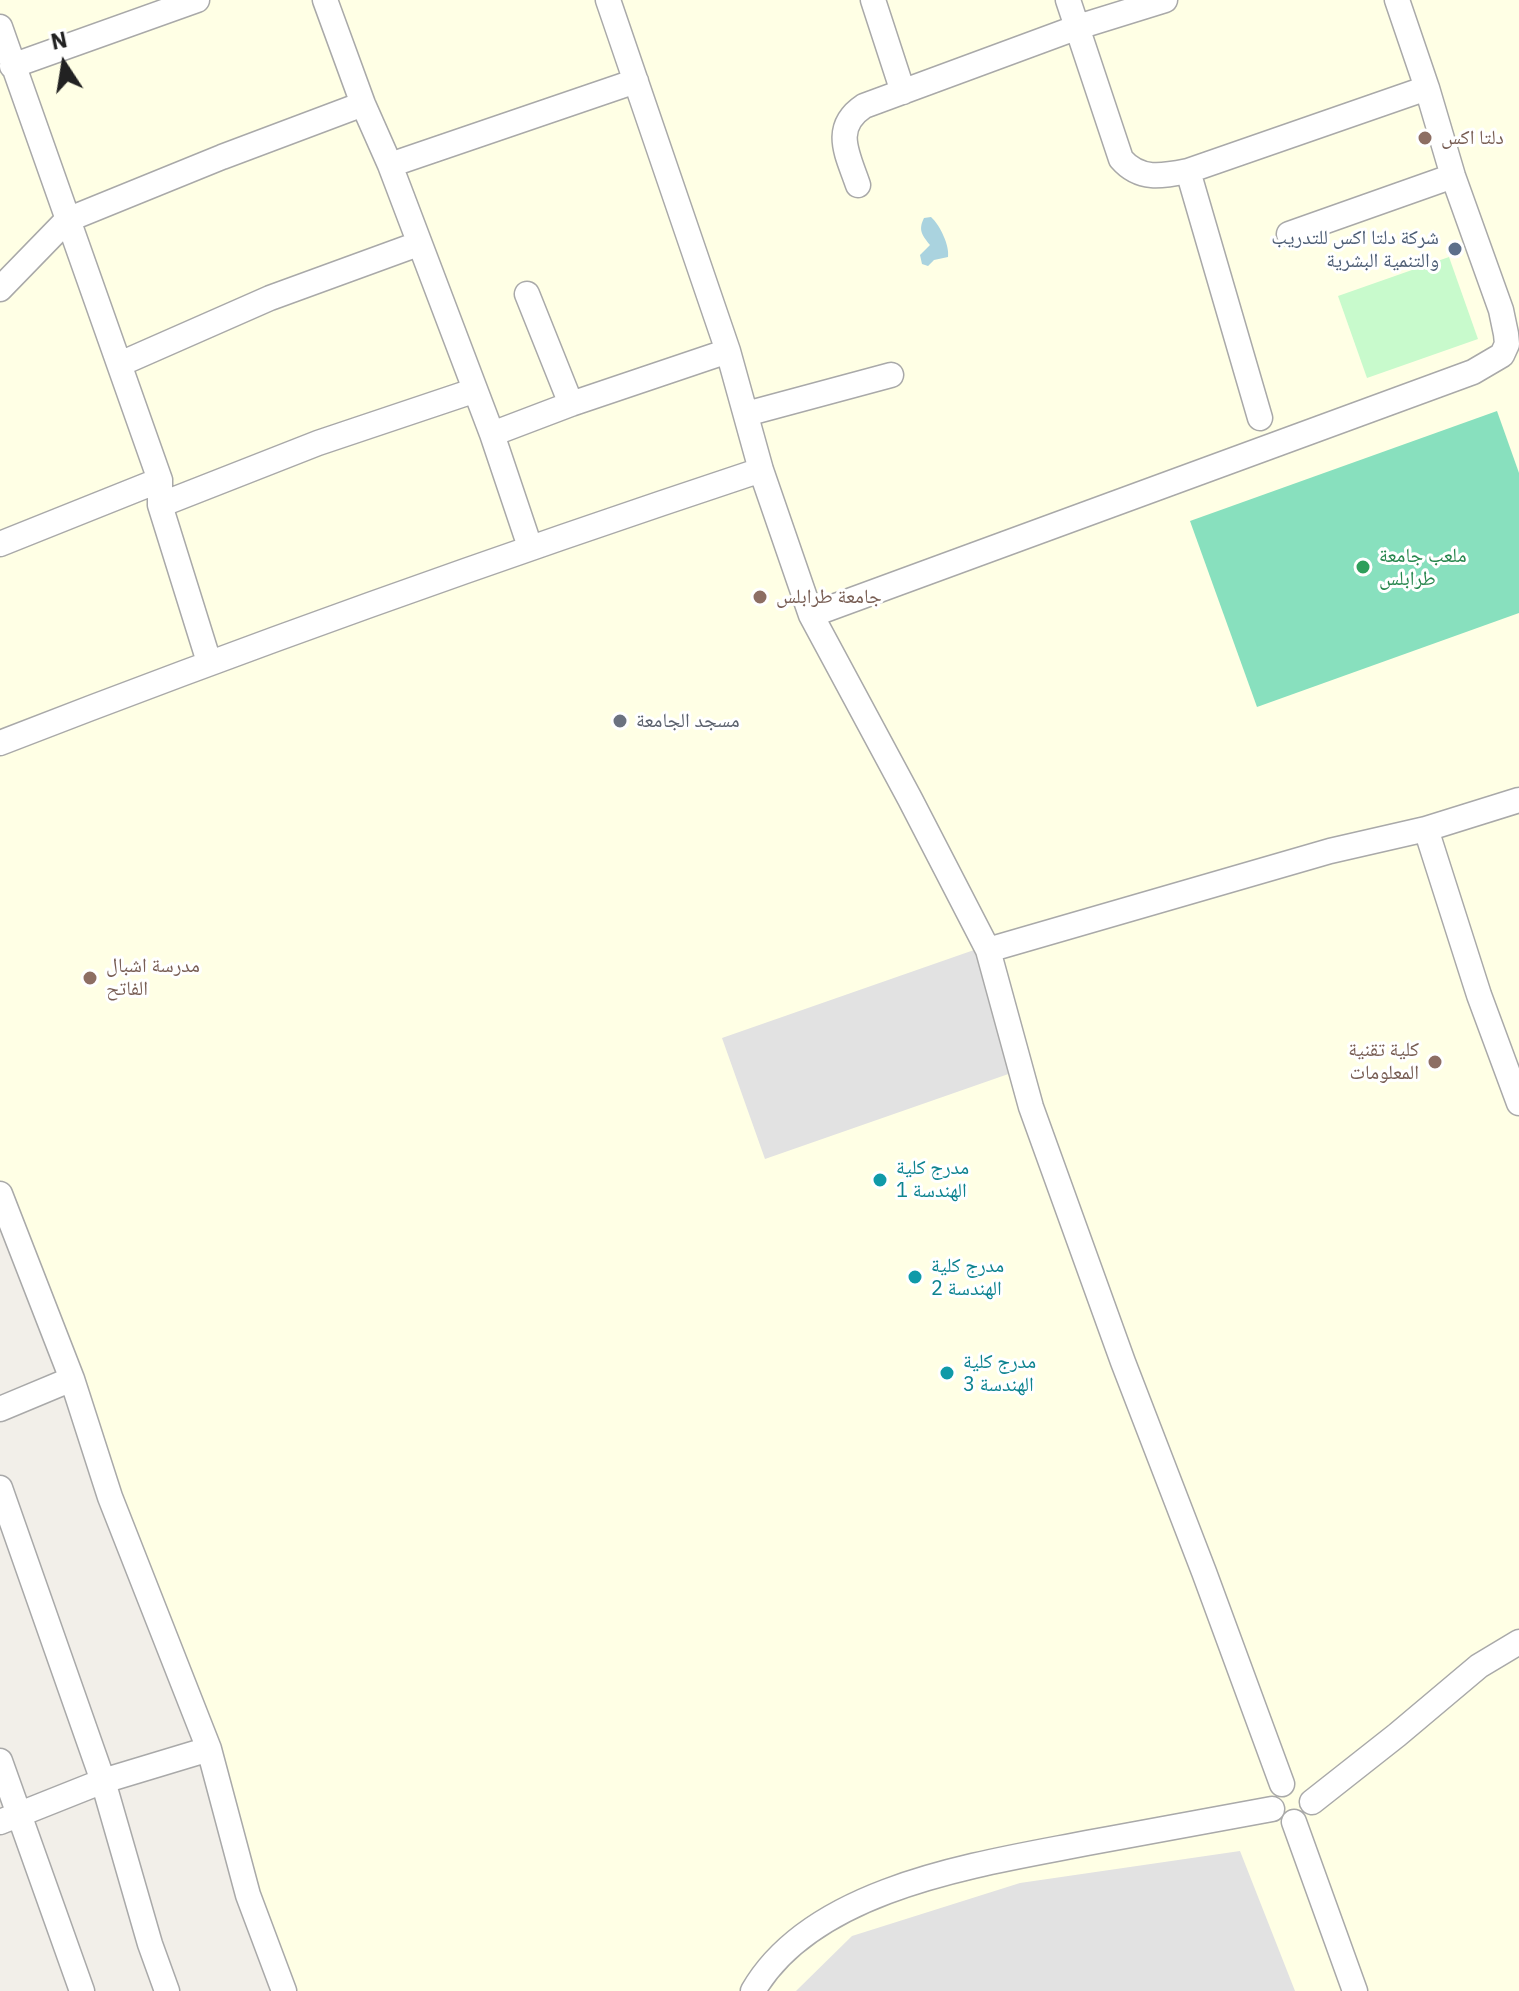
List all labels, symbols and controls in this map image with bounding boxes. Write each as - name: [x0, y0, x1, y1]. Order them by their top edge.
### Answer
- north arrow: [24, 24, 104, 104]
- text: N: [48, 24, 70, 56]
- place label: دلتا اكس: [1441, 126, 1504, 150]
- marker: دلتا اكس: [1416, 129, 1434, 147]
- place label: شركة دلتا اكس للتدريب والتنمية البشرية: [1271, 226, 1439, 273]
- marker: شركة دلتا اكس للتدريب والتنمية البشرية: [1446, 240, 1464, 258]
- place label: ملعب جامعة طرابلس: [1379, 544, 1467, 591]
- marker: ملعب جامعة طرابلس: [1354, 558, 1372, 576]
- place label: جامعة طرابلس: [776, 585, 882, 609]
- marker: جامعة طرابلس: [751, 588, 769, 606]
- place label: مسجد الجامعة: [636, 709, 740, 733]
- marker: مسجد الجامعة: [611, 712, 629, 730]
- place label: مدرسة اشبال الفاتح: [106, 954, 200, 1001]
- marker: مدرسة اشبال الفاتح: [81, 969, 99, 987]
- place label: كلية تقنية المعلومات: [1348, 1038, 1419, 1085]
- marker: كلية تقنية المعلومات: [1426, 1053, 1444, 1071]
- place label: مدرج كلية الهندسة 1: [896, 1156, 969, 1203]
- marker: مدرج كلية الهندسة 1: [871, 1171, 889, 1189]
- place label: مدرج كلية الهندسة 2: [931, 1254, 1004, 1301]
- marker: مدرج كلية الهندسة 2: [906, 1268, 924, 1286]
- place label: مدرج كلية الهندسة 3: [963, 1350, 1036, 1397]
- marker: مدرج كلية الهندسة 3: [938, 1364, 956, 1382]

